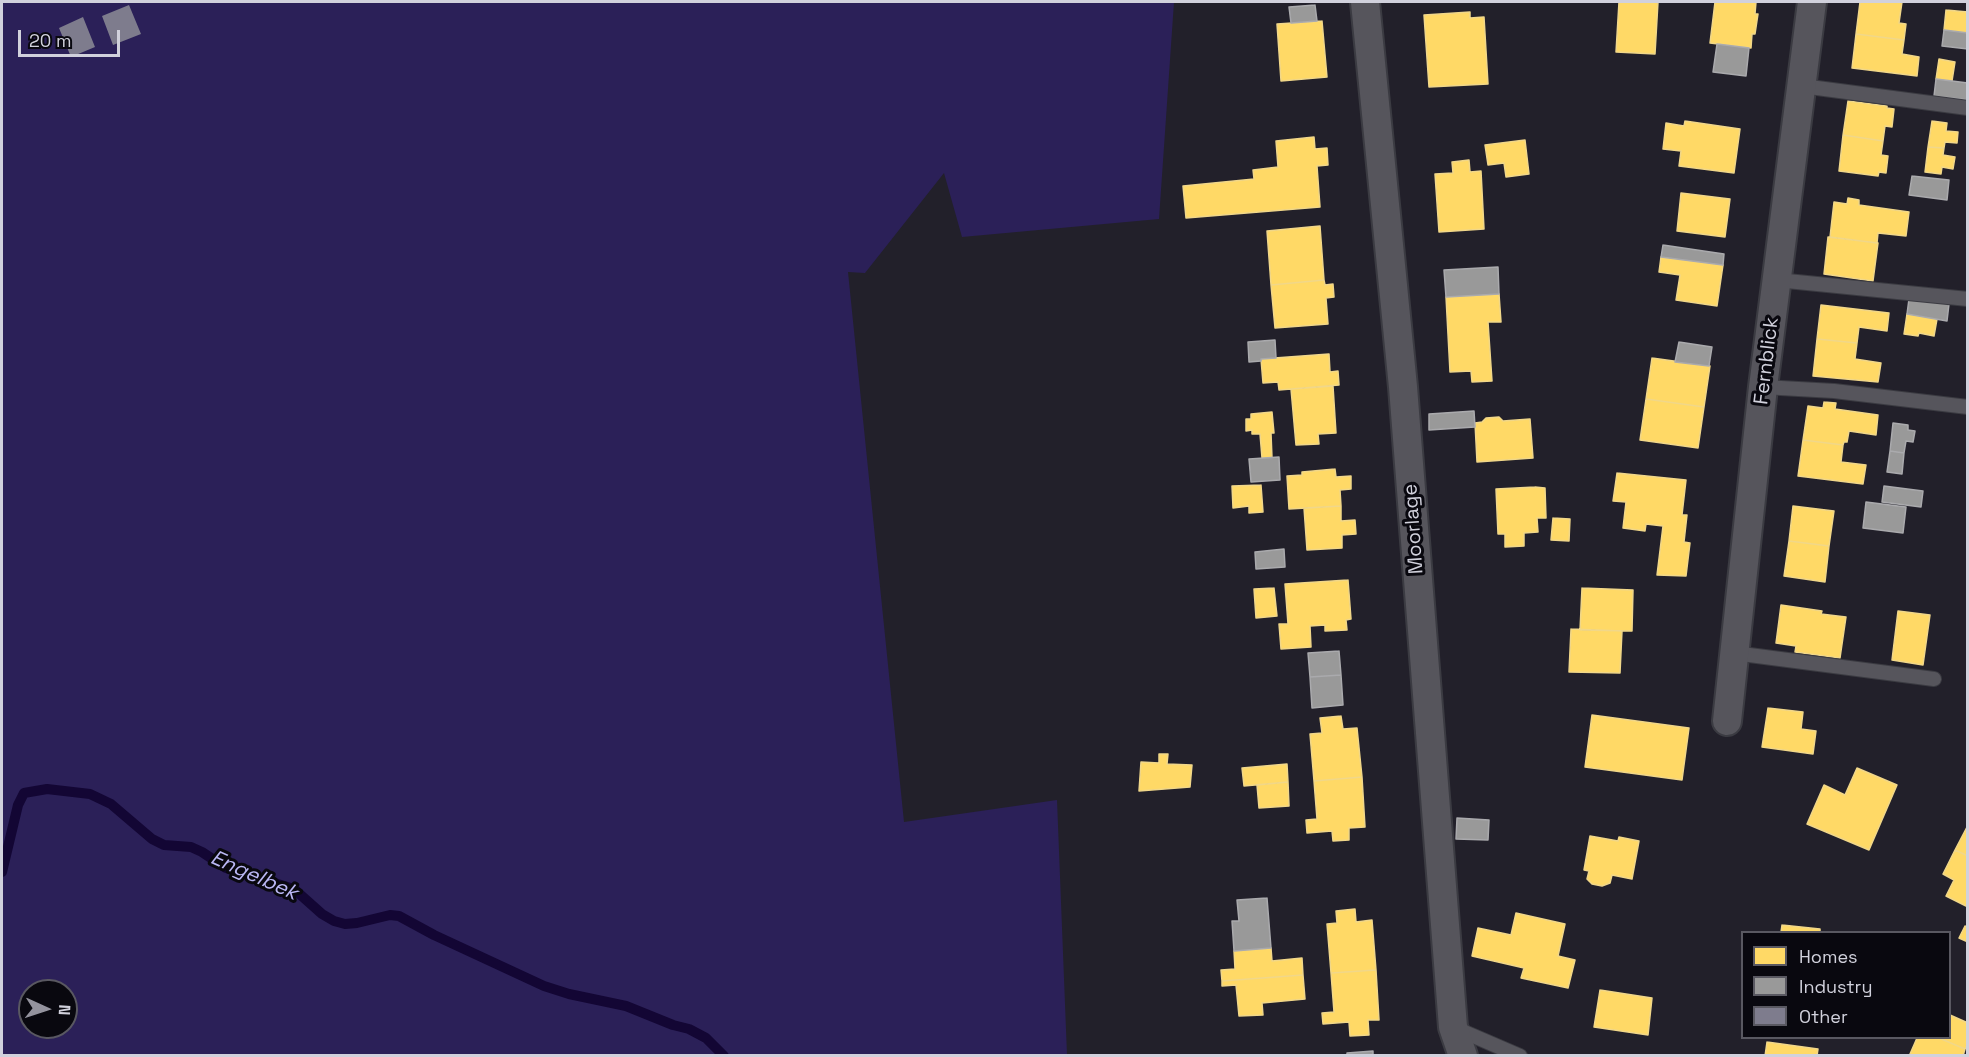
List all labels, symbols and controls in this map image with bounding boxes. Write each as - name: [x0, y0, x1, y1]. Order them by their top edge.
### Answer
- scale bar: [21, 18, 123, 56]
- text: 20 m: [29, 29, 72, 52]
- street label: Fernblick: [1750, 316, 1784, 406]
- street label: Moorlage: [1399, 483, 1429, 575]
- water label: Engelbek: [206, 846, 302, 906]
- legend: [1741, 931, 1951, 1039]
- text: Homes: [1799, 945, 1858, 968]
- text: Industry: [1799, 975, 1872, 998]
- north arrow: [18, 979, 78, 1039]
- text: N: [54, 1004, 75, 1016]
- text: Other: [1799, 1005, 1848, 1028]

